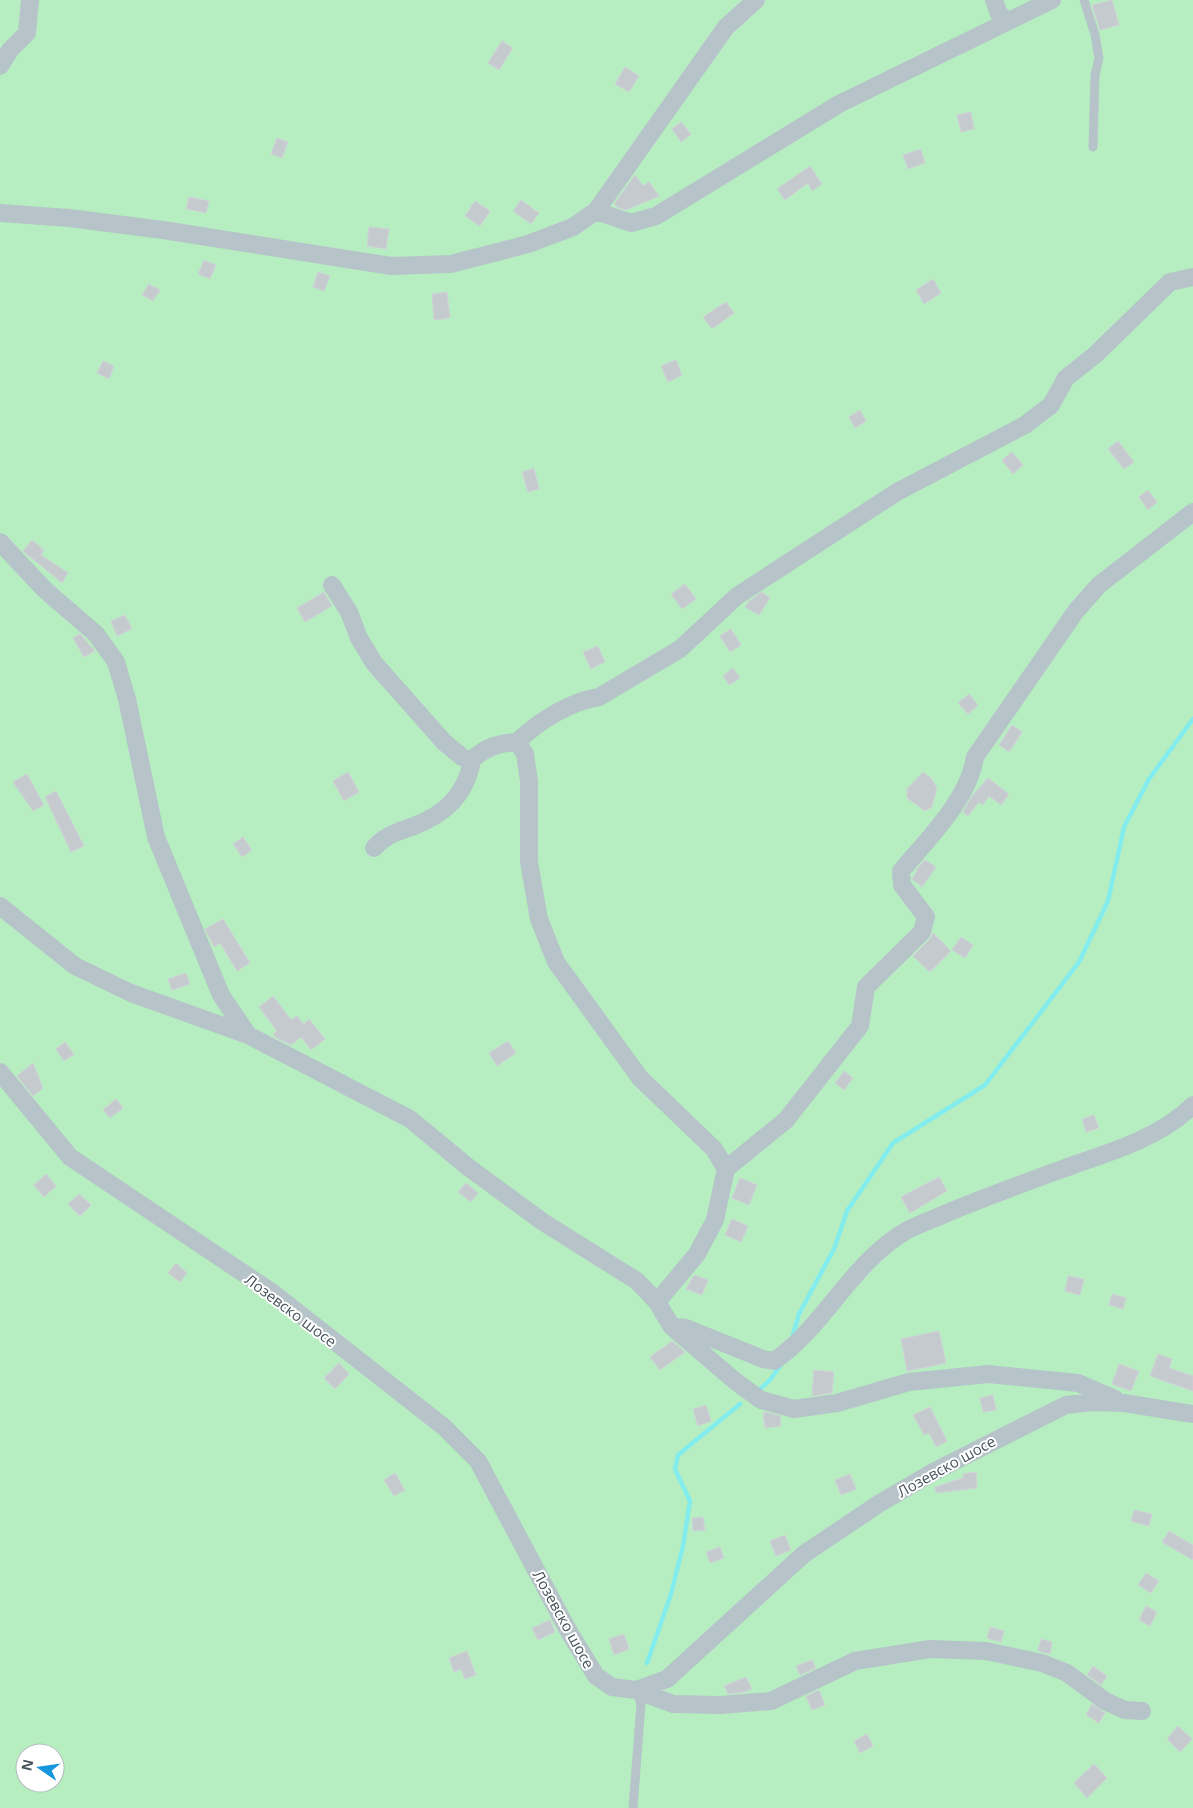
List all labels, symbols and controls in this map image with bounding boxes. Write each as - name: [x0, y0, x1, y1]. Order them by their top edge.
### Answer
- street label: Лозевско шосе: [241, 1269, 341, 1351]
- street label: Лозевско шосе: [893, 1431, 999, 1501]
- street label: Лозевско шосе: [529, 1566, 599, 1672]
- north arrow: [15, 1743, 65, 1793]
- text: N: [16, 1757, 37, 1773]

